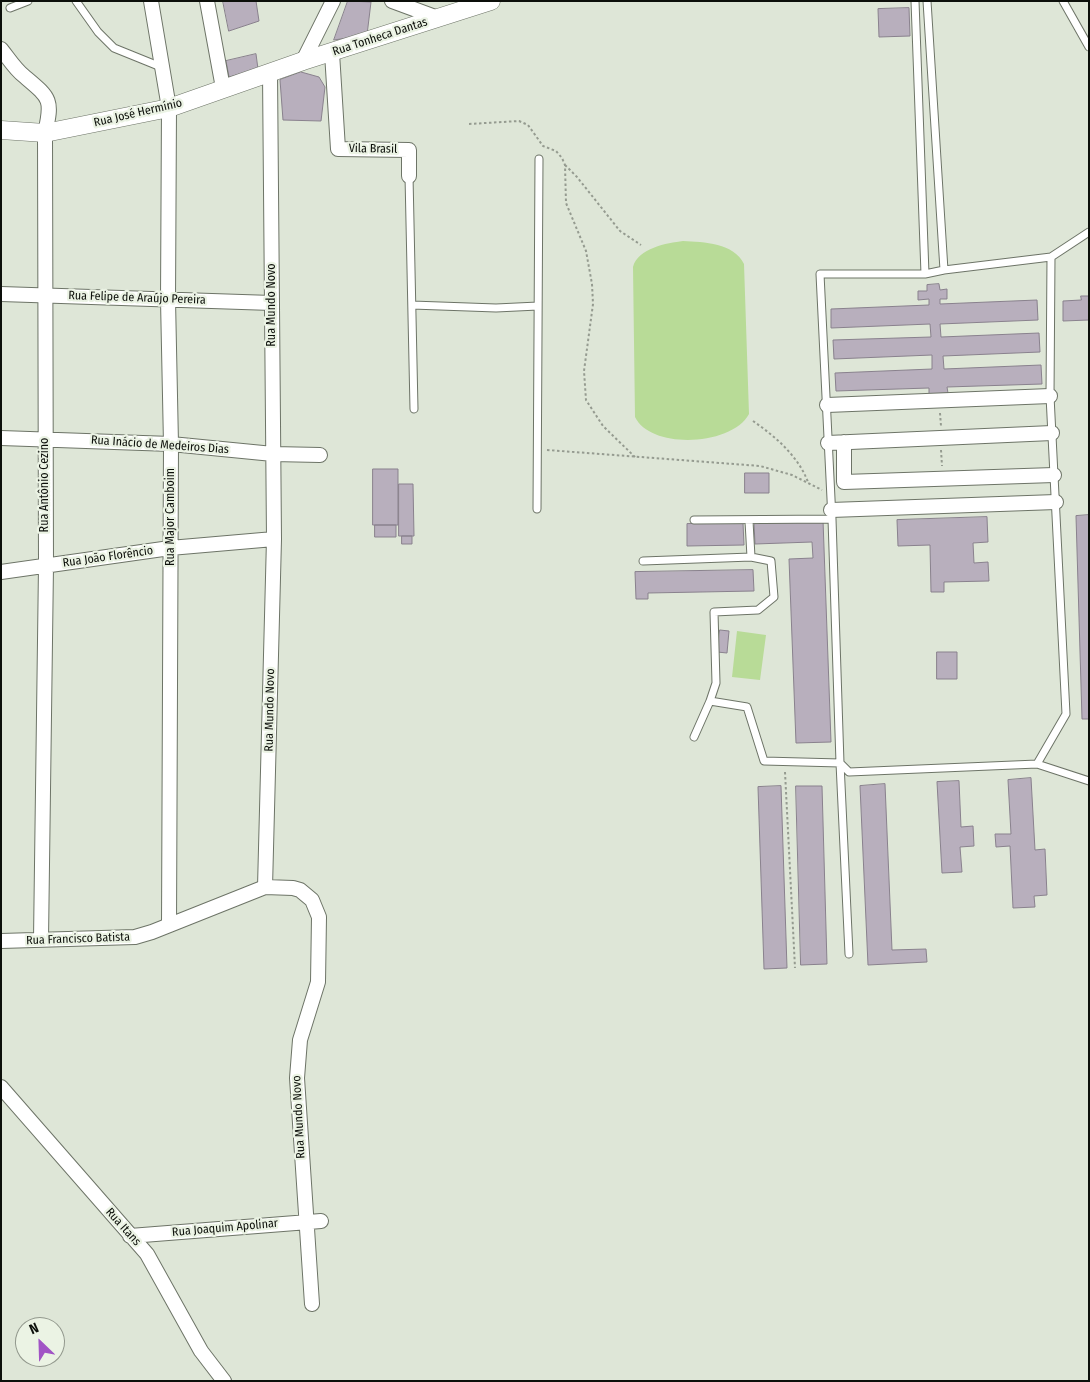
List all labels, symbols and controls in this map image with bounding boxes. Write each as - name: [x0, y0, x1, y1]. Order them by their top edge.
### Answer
- street label: Rua Tonheca Dantas: [331, 15, 429, 59]
- street label: Rua José Hermínio: [92, 96, 184, 130]
- street label: Vila Brasil: [349, 141, 397, 157]
- street label: Rua Mundo Novo: [265, 263, 279, 347]
- street label: Rua Felipe de Araújo Pereira: [68, 288, 206, 308]
- street label: Rua Inácio de Medeiros Dias: [91, 433, 229, 457]
- street label: Rua Antônio Cezino: [38, 438, 52, 532]
- street label: Rua Major Camboim: [164, 468, 178, 566]
- street label: Rua João Florêncio: [62, 544, 154, 570]
- street label: Rua Mundo Novo: [262, 668, 278, 752]
- street label: Rua Francisco Batista: [26, 930, 130, 948]
- street label: Rua Mundo Novo: [290, 1075, 308, 1159]
- street label: Rua Itans: [102, 1205, 144, 1249]
- street label: Rua Joaquim Apolinar: [171, 1216, 279, 1240]
- north arrow: [15, 1317, 65, 1367]
- text: N: [27, 1319, 41, 1338]

